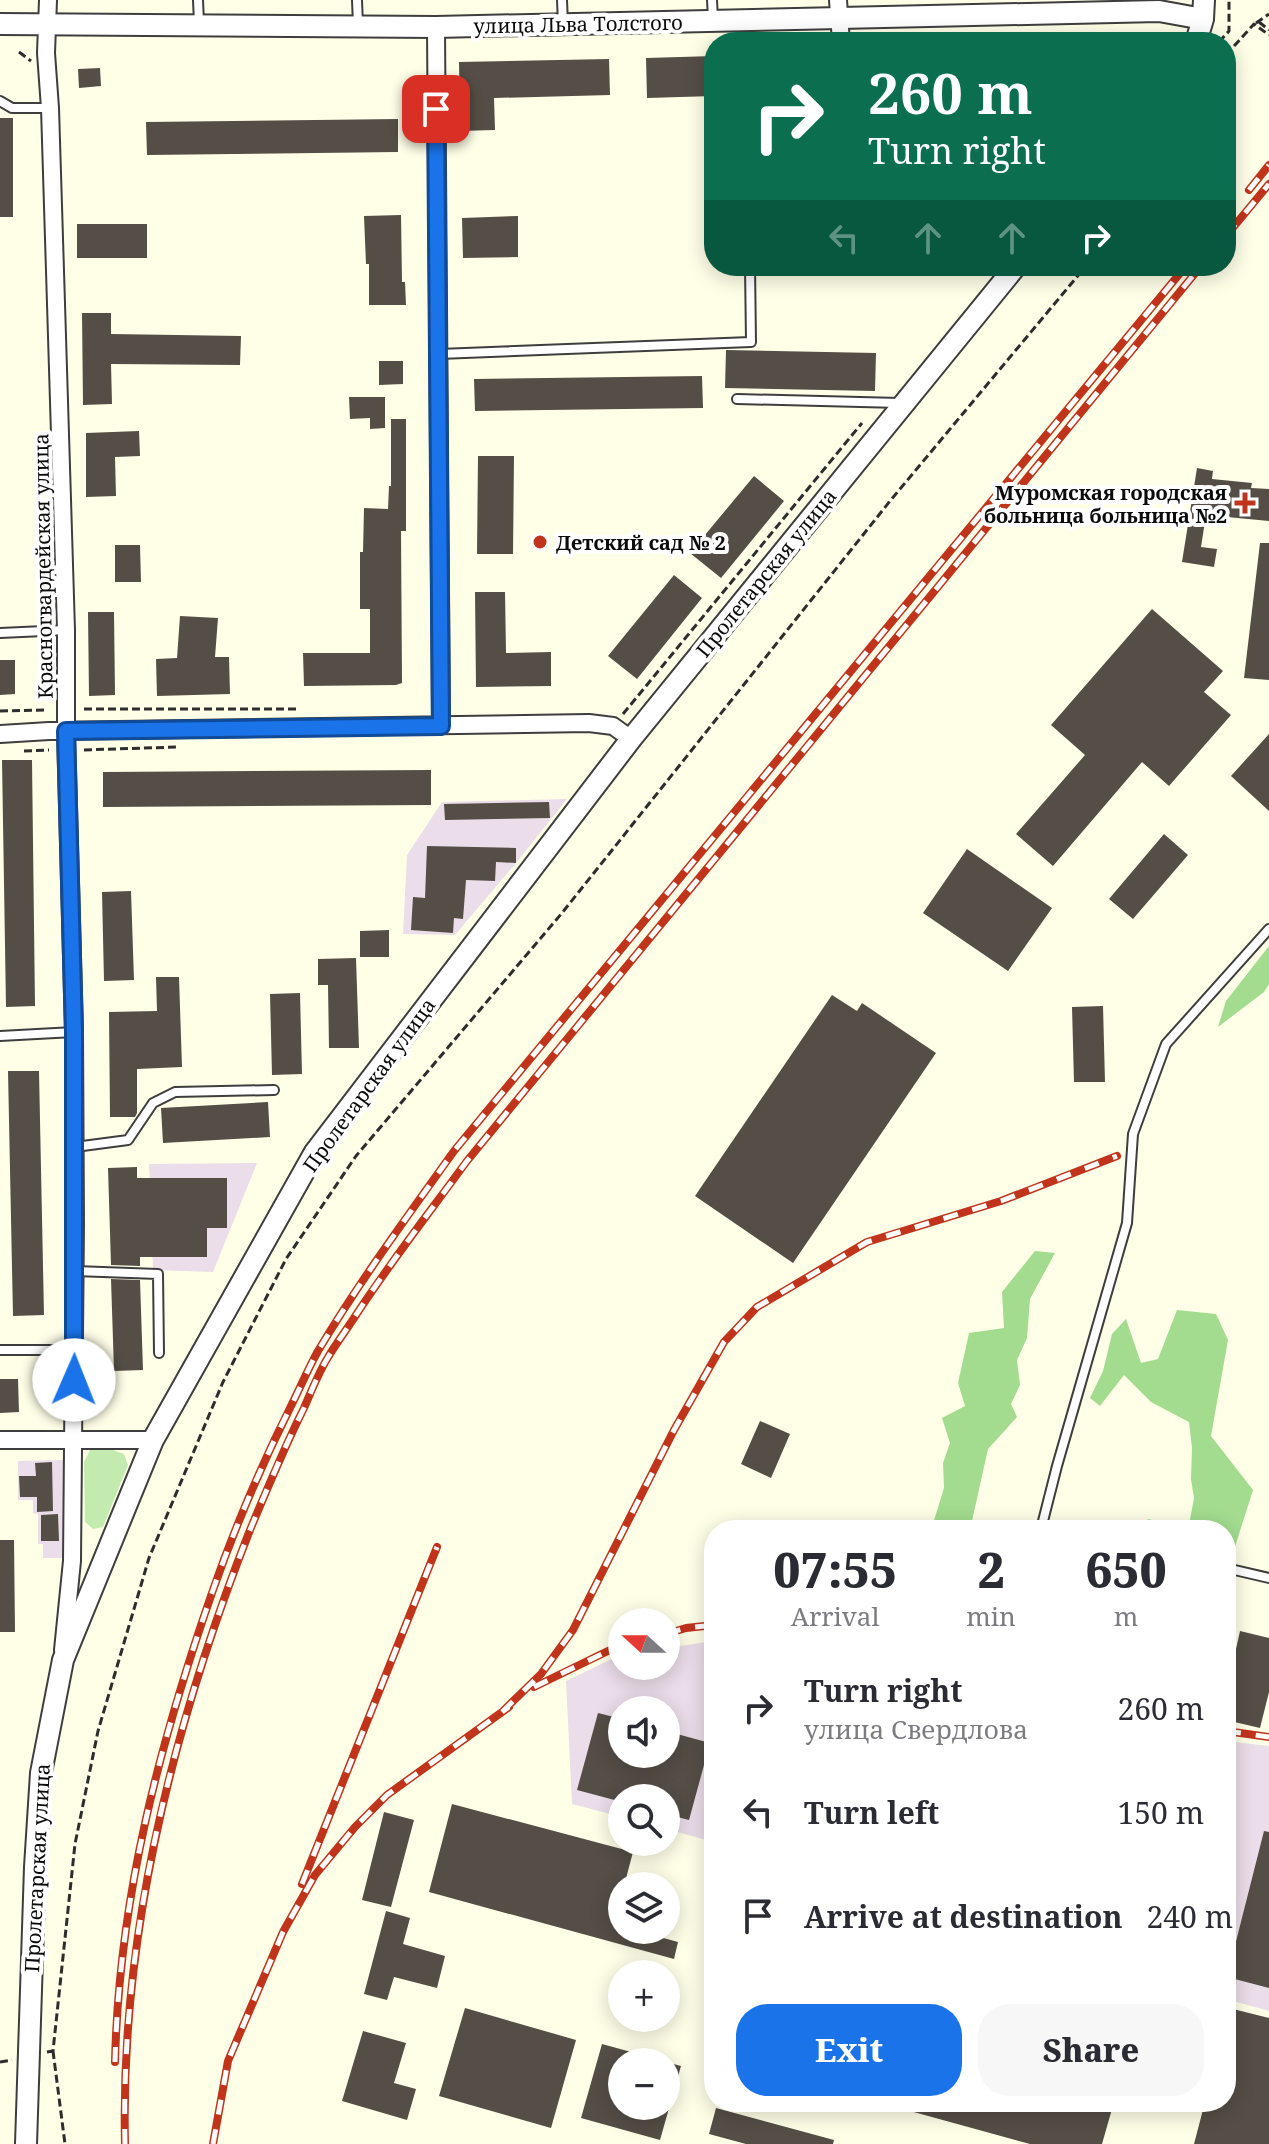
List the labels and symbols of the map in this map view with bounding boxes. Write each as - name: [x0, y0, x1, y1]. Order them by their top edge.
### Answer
- street label: улица Льва Толстого: [473, 9, 683, 39]
- pin: [402, 75, 470, 143]
- street label: Красногвардейская улица: [27, 433, 59, 699]
- place label: Муромская городская больница больница №2: [984, 479, 1227, 529]
- street label: Пролетарская улица: [690, 483, 842, 663]
- marker: Муромская городская больница больница №2: [1234, 492, 1256, 514]
- place label: Детский сад № 2: [556, 529, 726, 556]
- marker: Детский сад № 2: [531, 533, 549, 551]
- street label: Пролетарская улица: [297, 992, 441, 1178]
- position arrow: [32, 1338, 116, 1422]
- north arrow: [608, 1608, 680, 1680]
- street label: Пролетарская улица: [18, 1763, 56, 1973]

